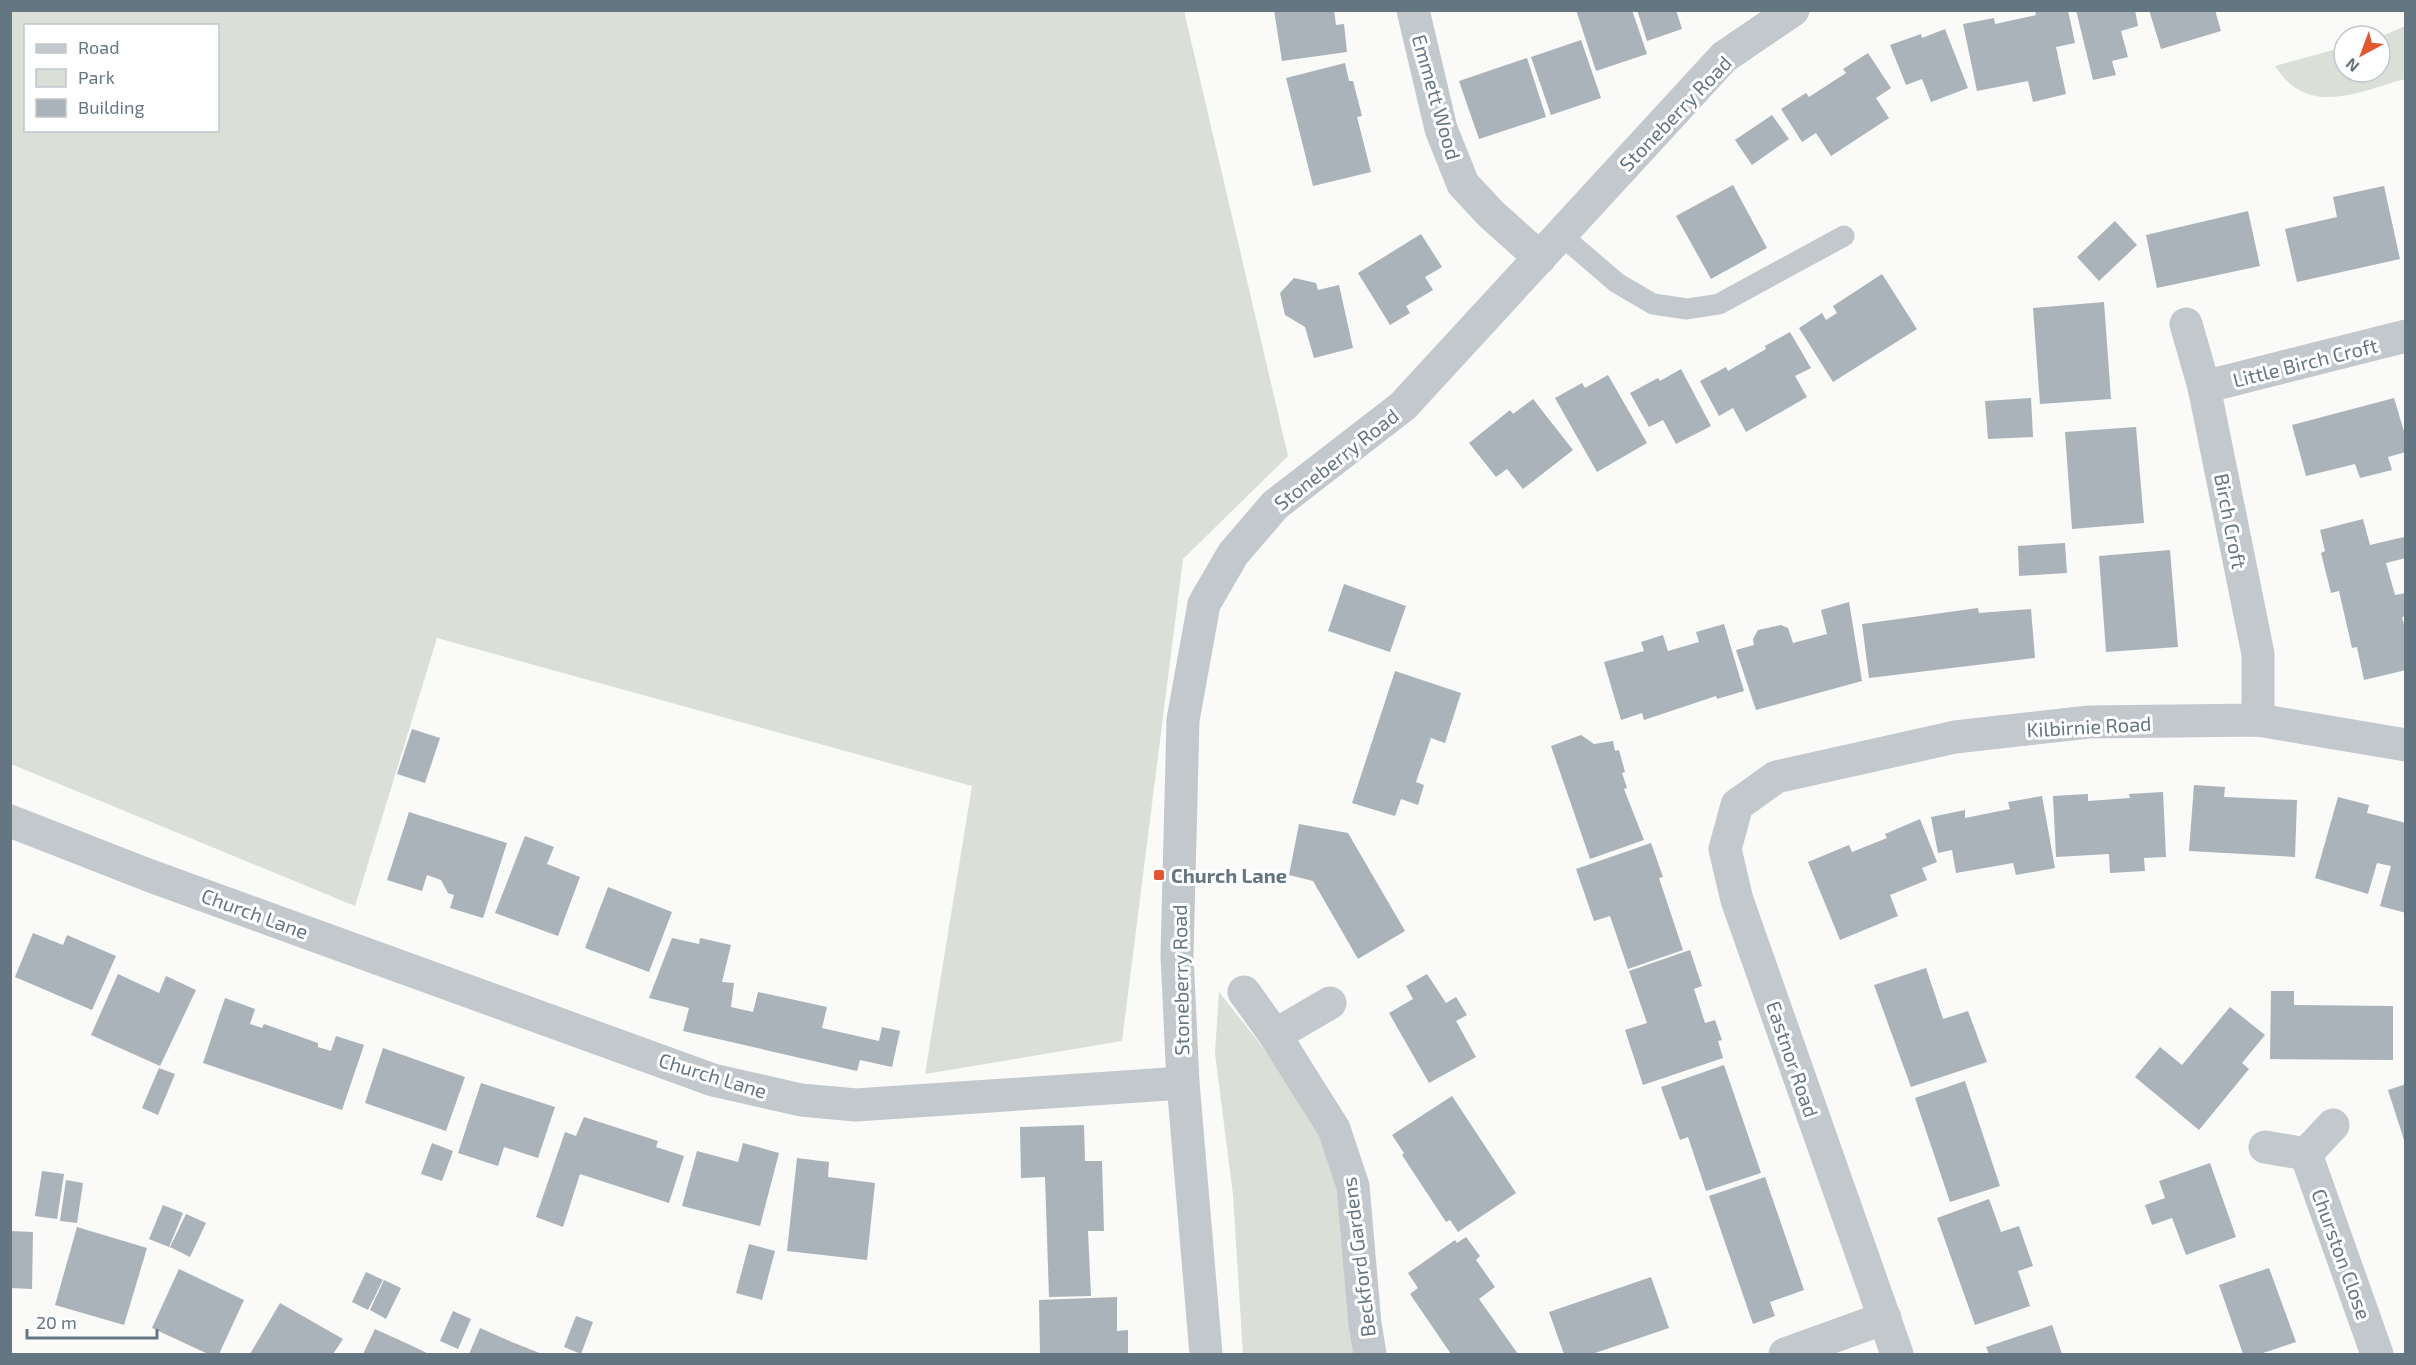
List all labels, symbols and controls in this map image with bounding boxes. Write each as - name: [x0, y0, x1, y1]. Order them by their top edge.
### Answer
- legend: [24, 24, 219, 132]
- north arrow: [2332, 24, 2392, 84]
- street label: Emmett Wood: [1408, 32, 1466, 162]
- text: Road: [78, 36, 119, 58]
- street label: Stoneberry Road: [1614, 50, 1736, 176]
- text: N: [2341, 55, 2362, 77]
- text: Park: [78, 66, 115, 88]
- text: Building: [78, 96, 145, 118]
- street label: Little Birch Croft: [2230, 332, 2380, 392]
- street label: Stoneberry Road: [1269, 403, 1403, 515]
- street label: Birch Croft: [2210, 471, 2252, 571]
- street label: Kilbirnie Road: [2026, 711, 2152, 741]
- place label: Church Lane: [1171, 863, 1287, 887]
- marker: Church Lane: [1152, 868, 1166, 882]
- street label: Church Lane: [198, 883, 312, 943]
- street label: Stoneberry Road: [1167, 904, 1193, 1056]
- street label: Eastnor Road: [1762, 998, 1824, 1120]
- street label: Church Lane: [656, 1047, 770, 1103]
- street label: Beckford Gardens: [1336, 1176, 1380, 1338]
- street label: Churston Close: [2307, 1185, 2377, 1323]
- scale bar: [27, 1302, 158, 1340]
- text: 20 m: [36, 1311, 77, 1333]

